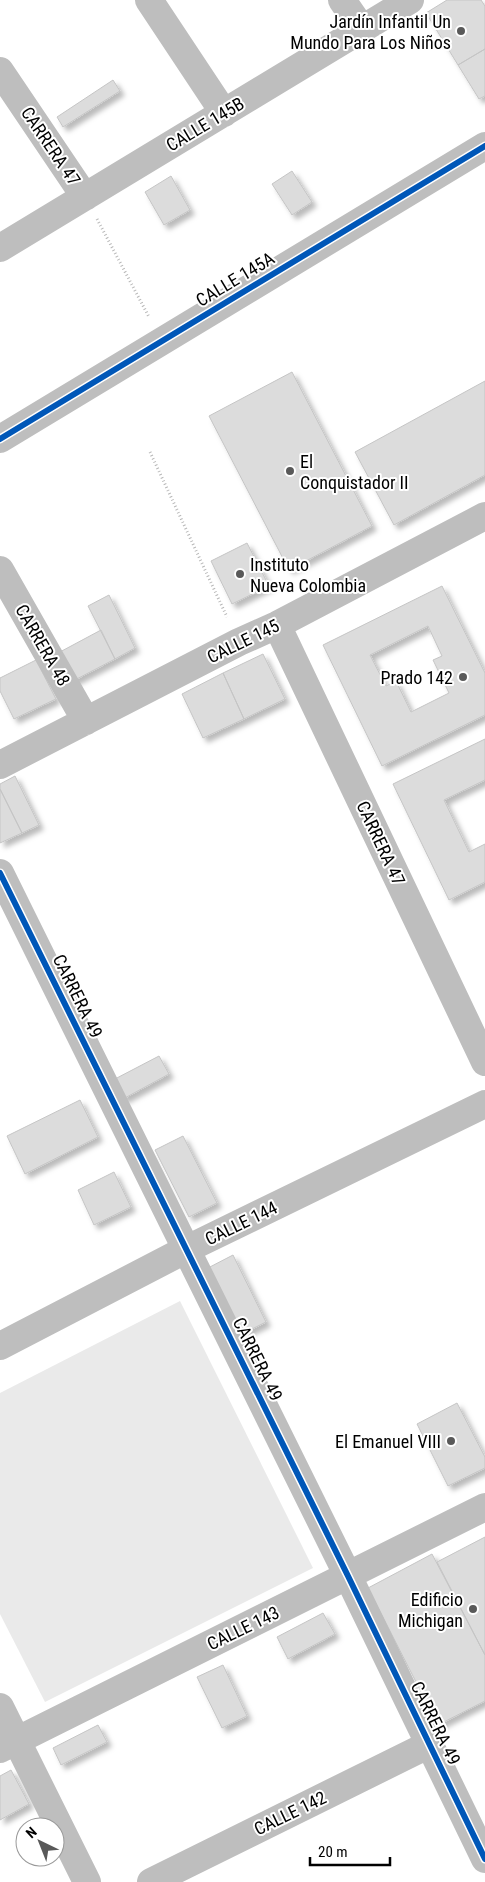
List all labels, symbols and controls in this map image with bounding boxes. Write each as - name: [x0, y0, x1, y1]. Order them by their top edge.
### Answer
- place label: Jardín Infantil Un Mundo Para Los Niños: [290, 11, 451, 53]
- marker: Jardín Infantil Un Mundo Para Los Niños: [455, 25, 467, 37]
- street label: CALLE 145B: [162, 93, 248, 155]
- street label: CARRERA 47: [17, 103, 85, 189]
- street label: CALLE 145A: [192, 247, 279, 311]
- place label: El Conquistador II: [300, 451, 409, 493]
- marker: El Conquistador II: [284, 465, 296, 477]
- place label: Instituto Nueva Colombia: [250, 554, 366, 596]
- marker: Instituto Nueva Colombia: [234, 568, 246, 580]
- street label: CARRERA 48: [11, 601, 75, 689]
- street label: CALLE 145: [204, 615, 283, 667]
- place label: Prado 142: [381, 667, 453, 688]
- marker: Prado 142: [457, 671, 469, 683]
- street label: CARRERA 47: [352, 798, 410, 889]
- street label: CARRERA 49: [49, 951, 107, 1041]
- street label: CALLE 144: [202, 1197, 281, 1249]
- street label: CARRERA 49: [229, 1314, 287, 1404]
- place label: El Emanuel VIII: [335, 1431, 441, 1452]
- marker: El Emanuel VIII: [445, 1435, 457, 1447]
- place label: Edificio Michigan: [398, 1589, 463, 1631]
- street label: CALLE 143: [204, 1602, 282, 1654]
- marker: Edificio Michigan: [467, 1603, 479, 1615]
- street label: CARRERA 49: [407, 1678, 465, 1768]
- street label: CALLE 142: [251, 1787, 330, 1839]
- north arrow: [15, 1817, 65, 1867]
- text: N: [23, 1824, 40, 1841]
- scale bar: [310, 1834, 390, 1866]
- text: 20 m: [318, 1843, 348, 1861]

